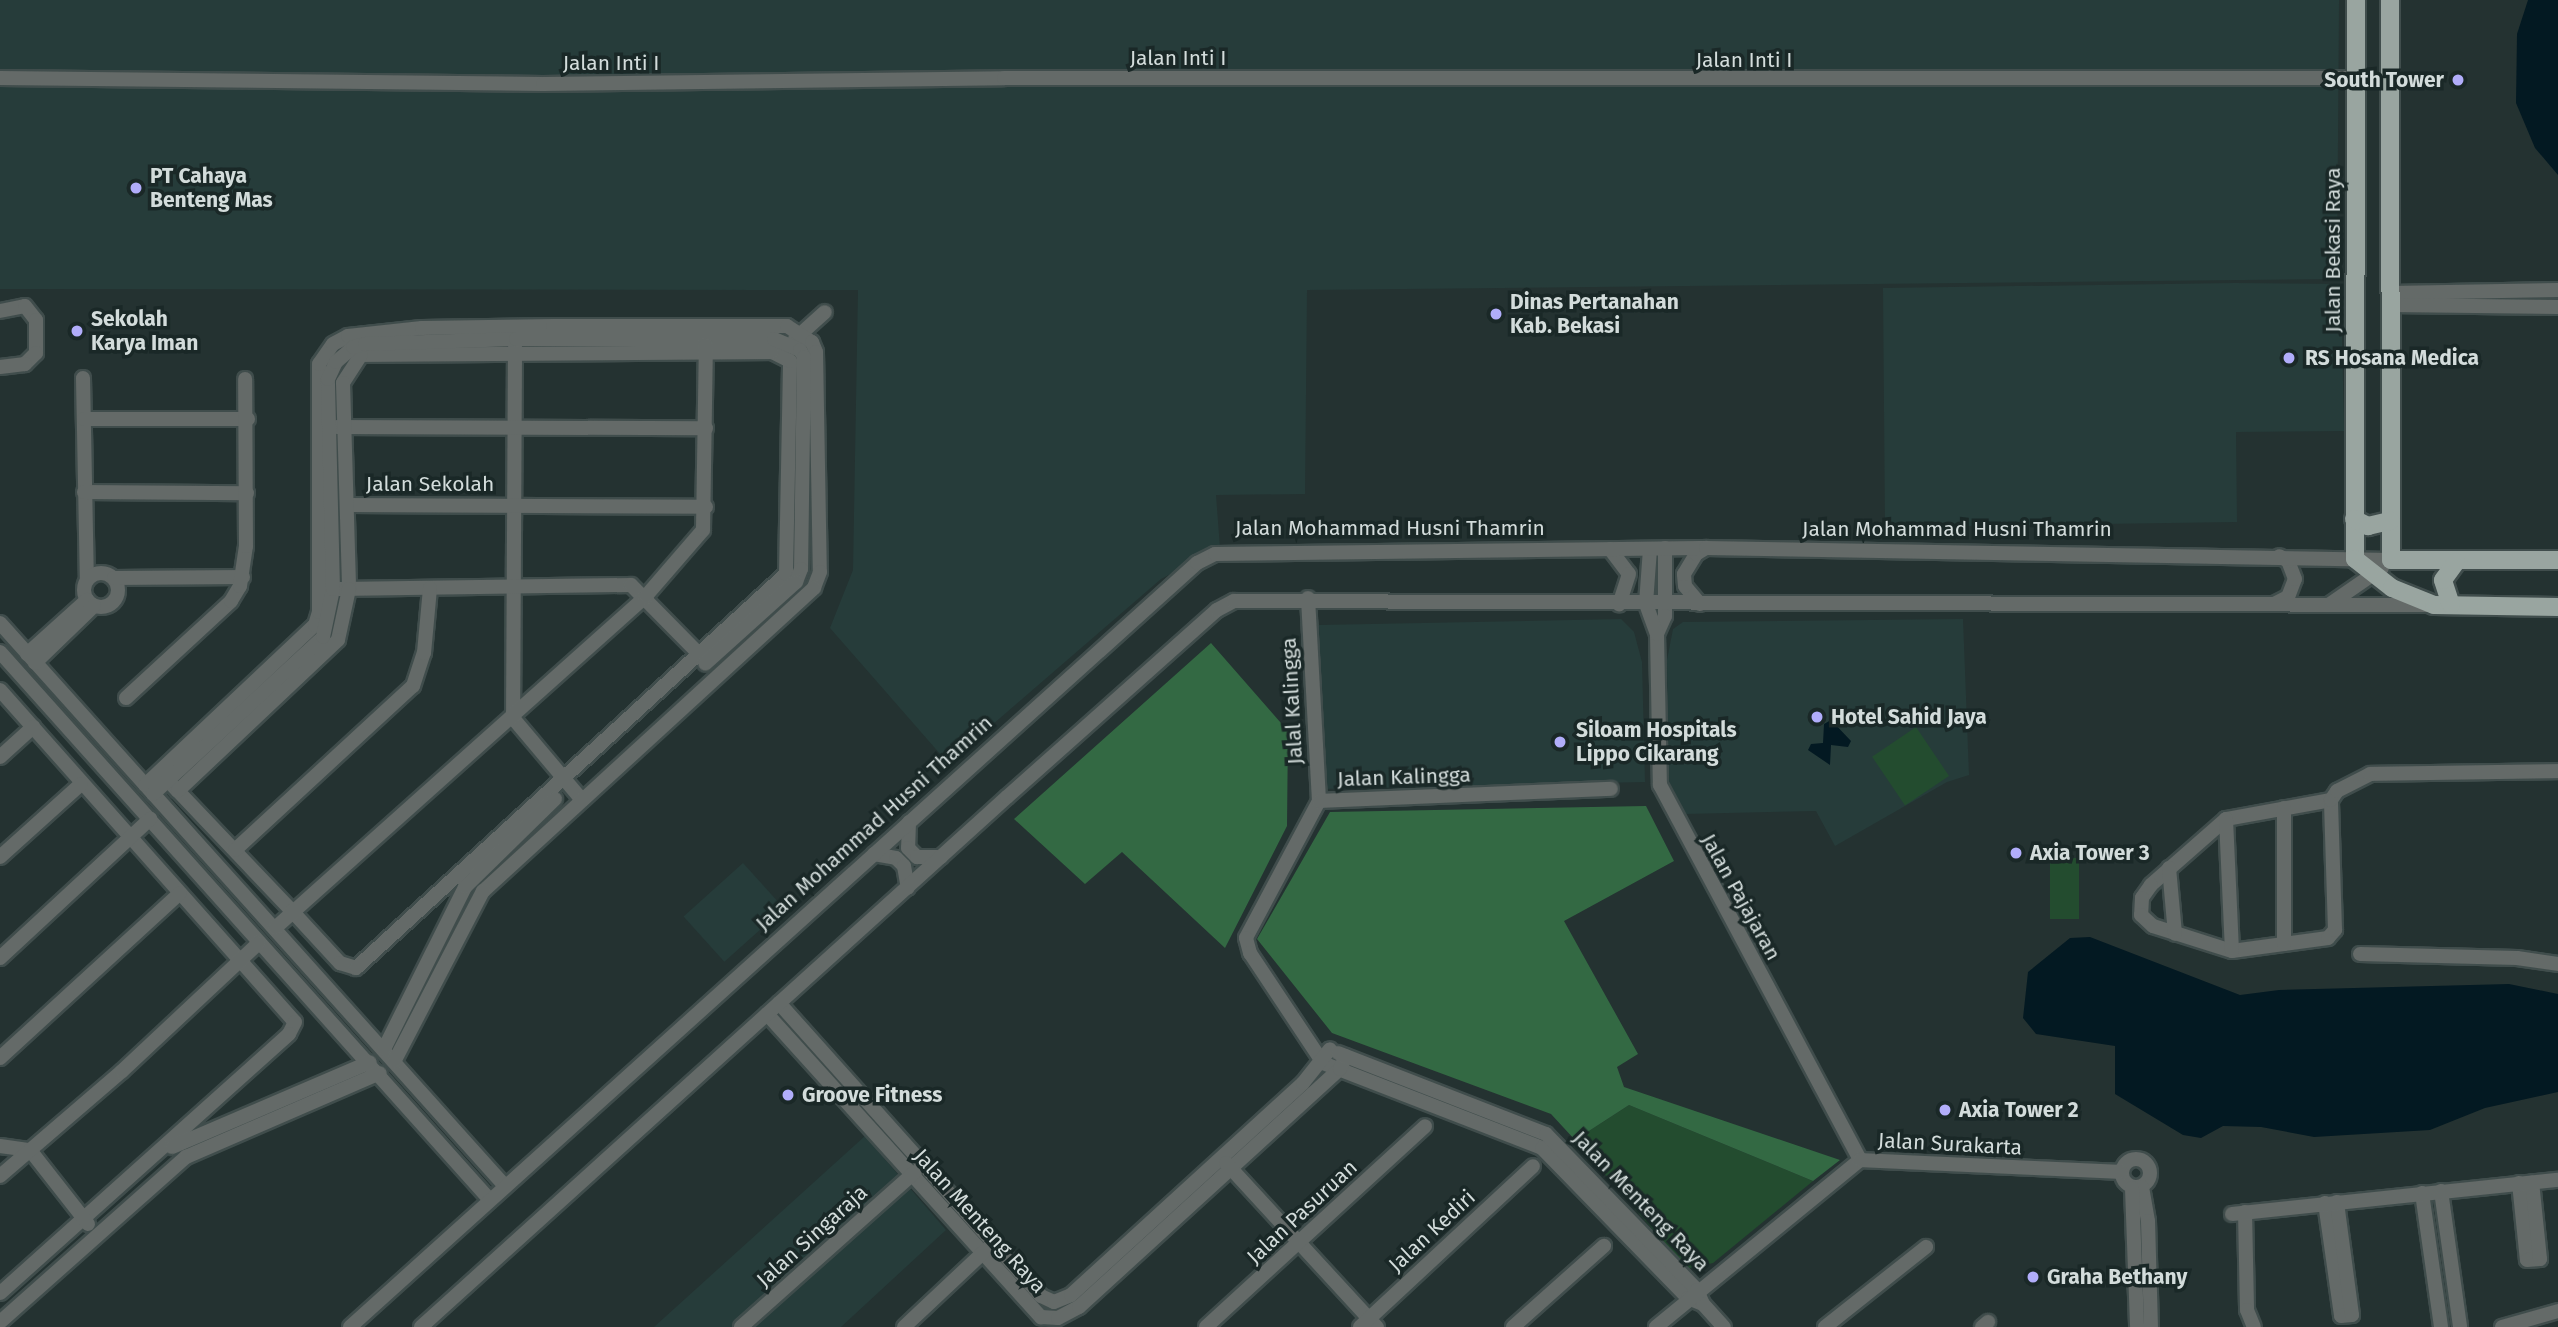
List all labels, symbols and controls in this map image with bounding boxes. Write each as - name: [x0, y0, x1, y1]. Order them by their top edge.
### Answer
- street label: Jalan Inti I: [1130, 45, 1226, 71]
- street label: Jalan Inti I: [1696, 47, 1792, 73]
- street label: Jalan Inti I: [563, 50, 659, 76]
- place label: South Tower: [2324, 67, 2444, 93]
- marker: South Tower: [2450, 72, 2466, 88]
- place label: PT Cahaya Benteng Mas: [150, 163, 273, 213]
- street label: Jalan Bekasi Raya: [2320, 167, 2346, 333]
- marker: PT Cahaya Benteng Mas: [128, 180, 144, 196]
- place label: Dinas Pertanahan Kab. Bekasi: [1510, 289, 1679, 339]
- place label: Sekolah Karya Iman: [91, 306, 198, 356]
- marker: Dinas Pertanahan Kab. Bekasi: [1488, 306, 1504, 322]
- marker: Sekolah Karya Iman: [69, 323, 85, 339]
- place label: RS Hosana Medica: [2305, 345, 2479, 371]
- marker: RS Hosana Medica: [2279, 348, 2299, 368]
- street label: Jalan Sekolah: [366, 471, 494, 497]
- street label: Jalan Mohammad Husni Thamrin: [1235, 515, 1545, 541]
- street label: Jalan Mohammad Husni Thamrin: [1802, 516, 2112, 542]
- street label: Jalal Kalingga: [1276, 637, 1308, 765]
- place label: Hotel Sahid Jaya: [1831, 704, 1987, 730]
- marker: Hotel Sahid Jaya: [1809, 709, 1825, 725]
- street label: Jalan Mohammad Husni Thamrin: [750, 710, 998, 936]
- place label: Siloam Hospitals Lippo Cikarang: [1576, 717, 1737, 767]
- marker: Siloam Hospitals Lippo Cikarang: [1550, 732, 1570, 752]
- street label: Jalan Kalingga: [1337, 762, 1471, 792]
- street label: Jalan Pajajaran: [1696, 829, 1786, 965]
- place label: Axia Tower 3: [2030, 840, 2150, 866]
- marker: Axia Tower 3: [2008, 845, 2024, 861]
- place label: Groove Fitness: [802, 1082, 942, 1108]
- marker: Groove Fitness: [780, 1087, 796, 1103]
- place label: Axia Tower 2: [1959, 1097, 2079, 1123]
- marker: Axia Tower 2: [1937, 1102, 1953, 1118]
- street label: Jalan Menteng Raya: [1567, 1126, 1715, 1276]
- street label: Jalan Surakarta: [1877, 1128, 2023, 1160]
- street label: Jalan Menteng Raya: [909, 1144, 1051, 1298]
- street label: Jalan Pasuruan: [1242, 1155, 1362, 1269]
- street label: Jalan Singaraja: [751, 1180, 873, 1292]
- street label: Jalan Kediri: [1384, 1185, 1480, 1277]
- place label: Graha Bethany: [2047, 1264, 2187, 1290]
- marker: Graha Bethany: [2025, 1269, 2041, 1285]

